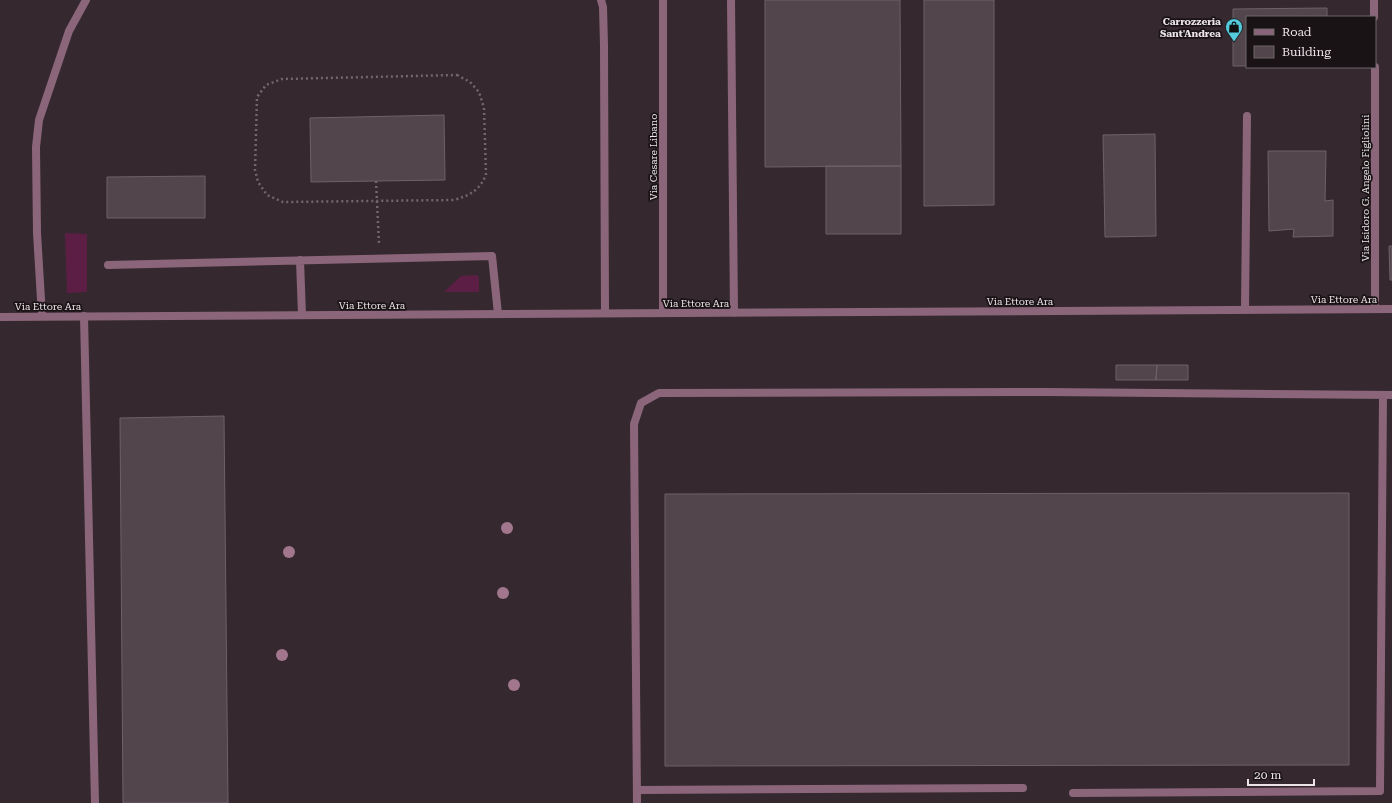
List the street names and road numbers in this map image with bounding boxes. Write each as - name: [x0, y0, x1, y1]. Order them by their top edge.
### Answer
- street label: Via Cesare Libano: [648, 114, 659, 200]
- street label: Via Isidoro G. Angelo Figliolini: [1360, 115, 1371, 261]
- street label: Via Ettore Ara: [1311, 294, 1378, 305]
- street label: Via Ettore Ara: [987, 296, 1054, 307]
- street label: Via Ettore Ara: [663, 298, 730, 309]
- street label: Via Ettore Ara: [339, 300, 406, 311]
- street label: Via Ettore Ara: [15, 301, 82, 312]

